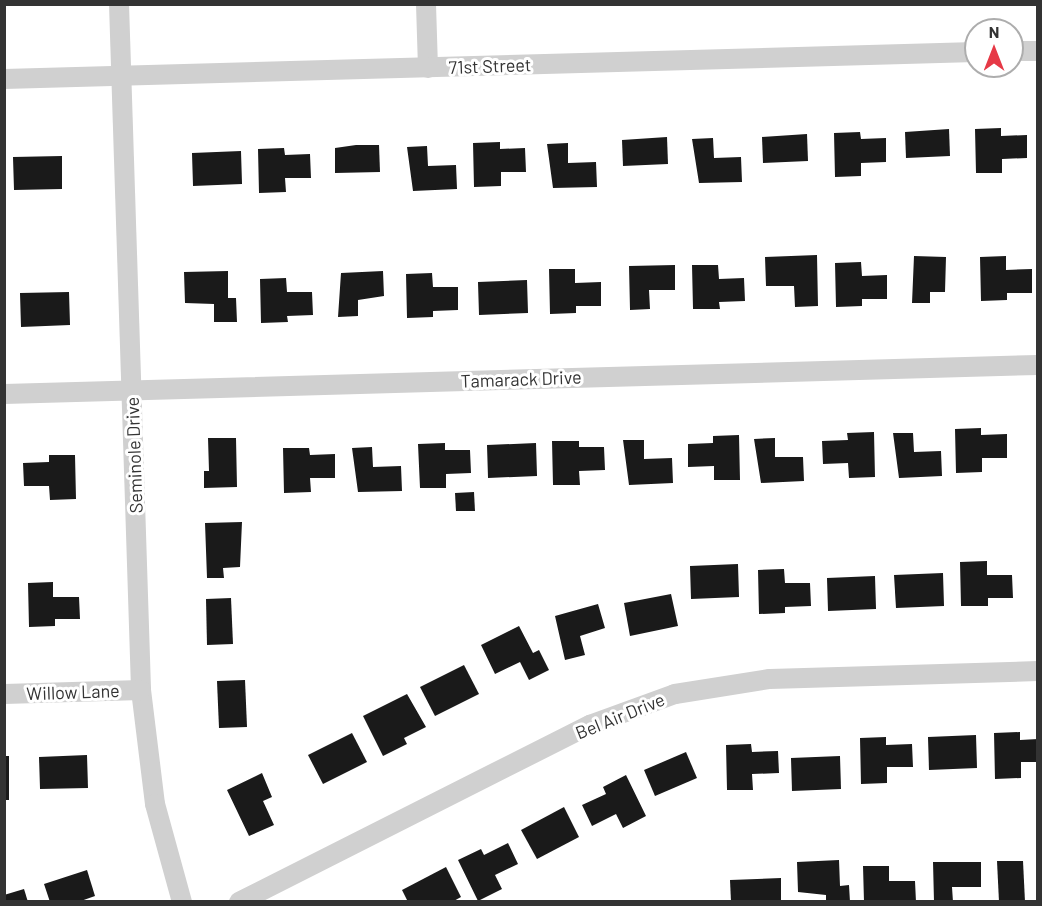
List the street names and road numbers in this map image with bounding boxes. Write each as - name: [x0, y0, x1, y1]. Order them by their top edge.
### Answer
- street label: 71st Street: [448, 54, 532, 78]
- street label: Tamarack Drive: [460, 366, 582, 392]
- street label: Seminole Drive: [121, 396, 147, 514]
- street label: Willow Lane: [26, 680, 120, 704]
- street label: Bel Air Drive: [572, 688, 668, 744]

